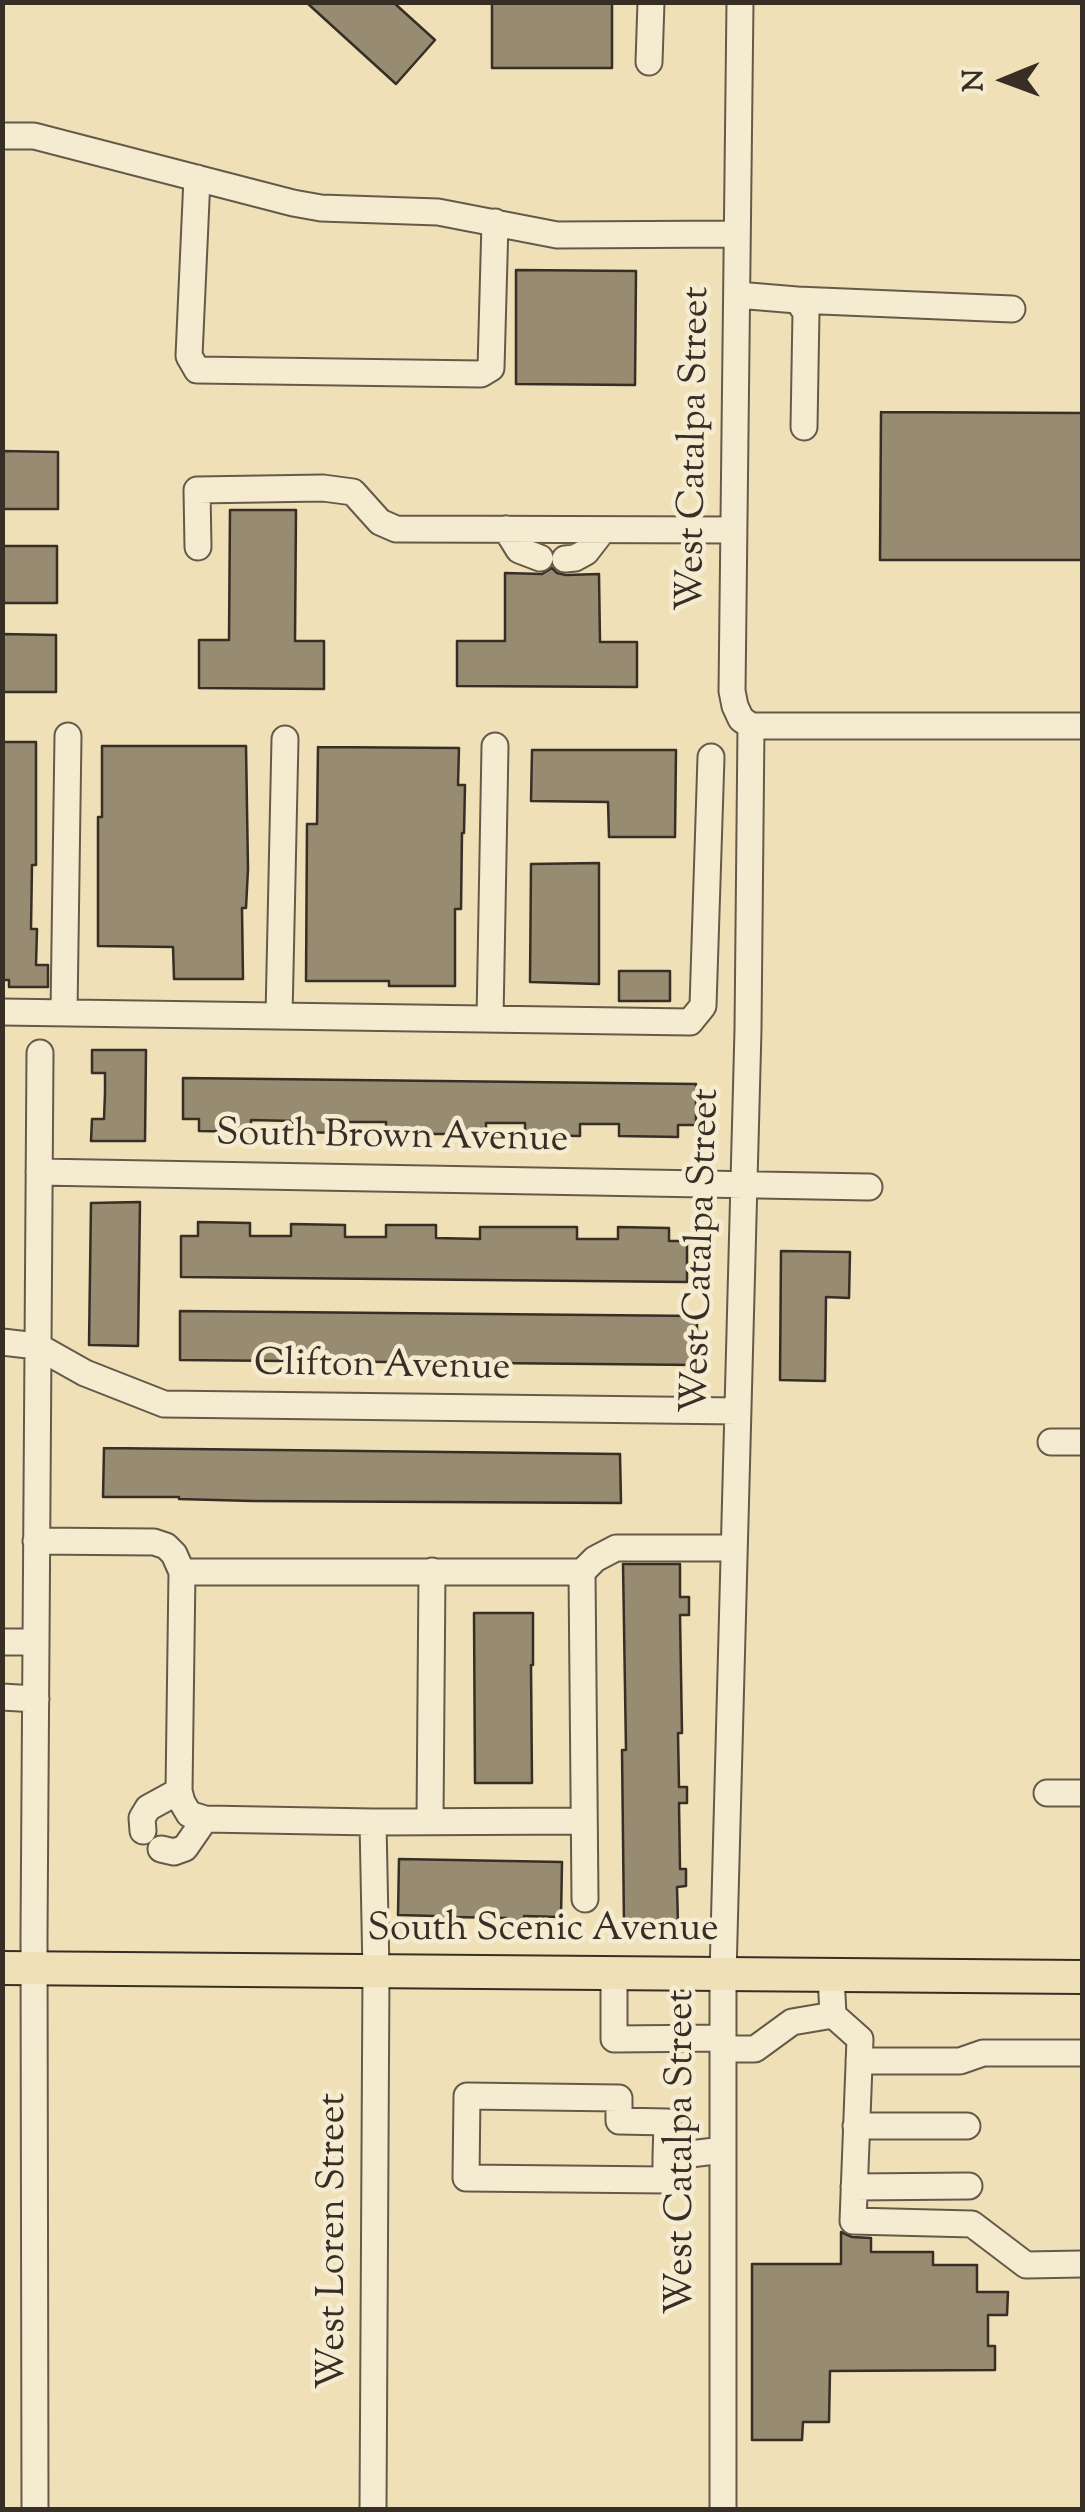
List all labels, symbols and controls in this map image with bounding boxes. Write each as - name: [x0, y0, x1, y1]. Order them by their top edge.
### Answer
- north arrow: [955, 30, 1055, 130]
- text: N: [955, 69, 995, 92]
- street label: West Catalpa Street: [671, 286, 723, 612]
- street label: West Catalpa Street: [676, 1088, 732, 1414]
- street label: South Brown Avenue: [215, 1114, 569, 1166]
- street label: Clifton Avenue: [253, 1344, 511, 1394]
- street label: South Scenic Avenue: [367, 1910, 719, 1956]
- street label: West Catalpa Street: [662, 1989, 708, 2315]
- street label: West Loren Street: [314, 2093, 360, 2389]

